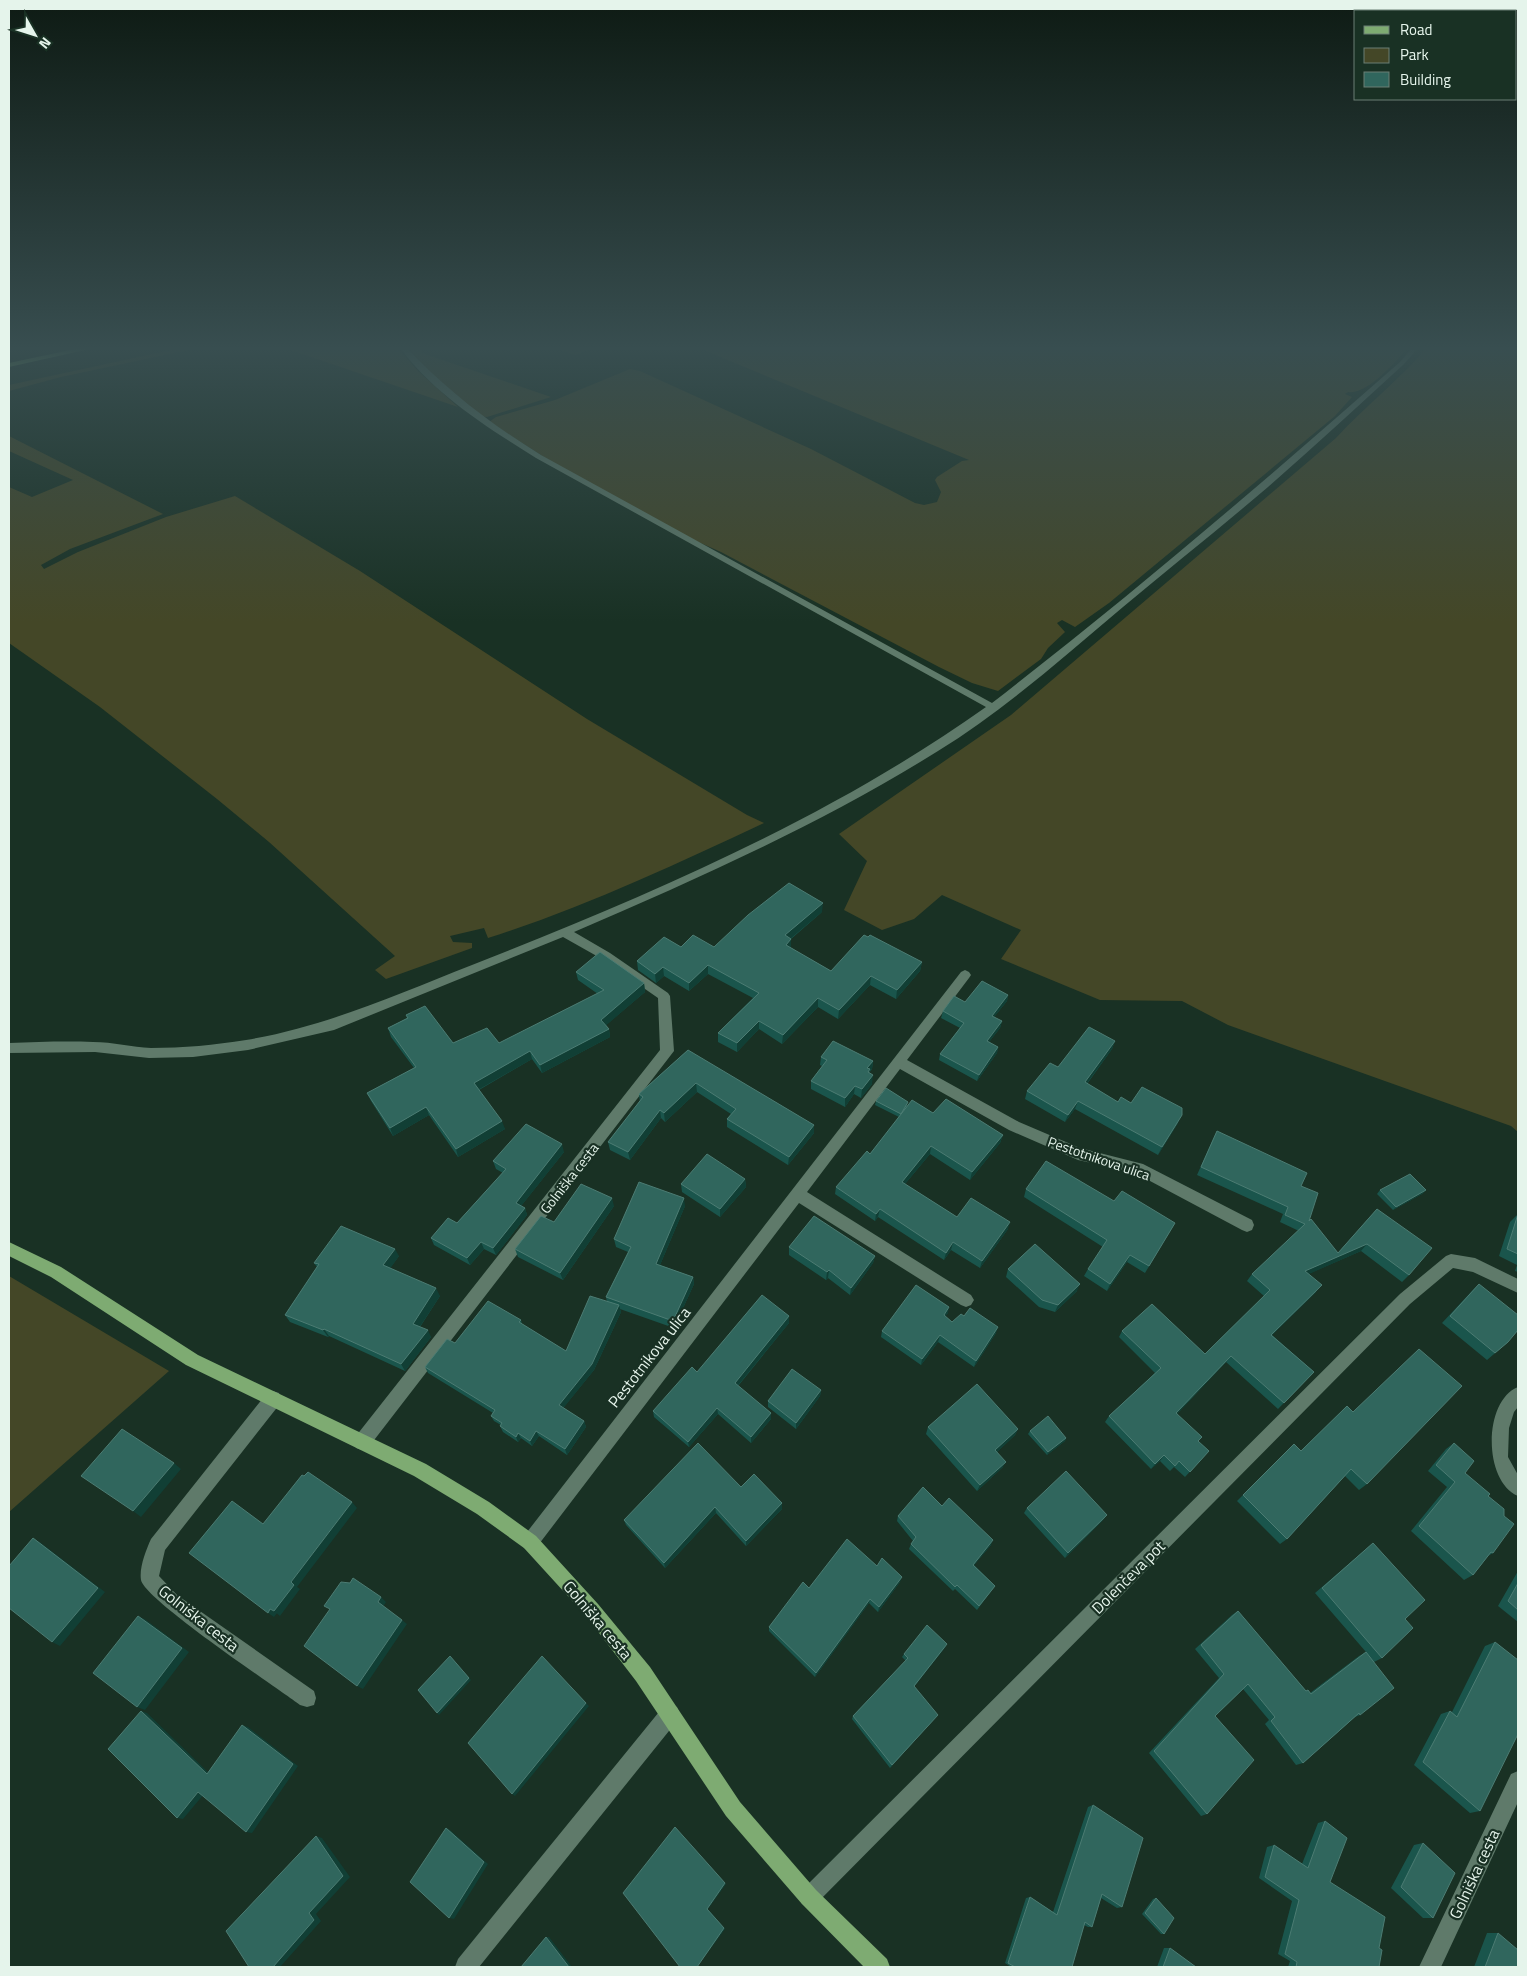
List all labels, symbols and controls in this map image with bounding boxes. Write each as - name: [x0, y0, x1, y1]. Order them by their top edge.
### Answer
- north arrow: [10, 10, 60, 60]
- legend: [1354, 10, 1517, 100]
- text: Road: [1400, 18, 1432, 41]
- text: N: [34, 33, 57, 54]
- text: Park: [1400, 43, 1429, 66]
- text: Building: [1400, 68, 1451, 91]
- street label: Pestotnikova ulica: [1045, 1131, 1153, 1185]
- street label: Golniška cesta: [535, 1138, 603, 1218]
- street label: Pestotnikova ulica: [602, 1301, 696, 1413]
- street label: Dolenčeva pot: [1086, 1534, 1171, 1619]
- street label: Golniška cesta: [558, 1575, 638, 1665]
- street label: Golniška cesta: [153, 1579, 245, 1657]
- street label: Golniška cesta: [1443, 1825, 1505, 1923]

